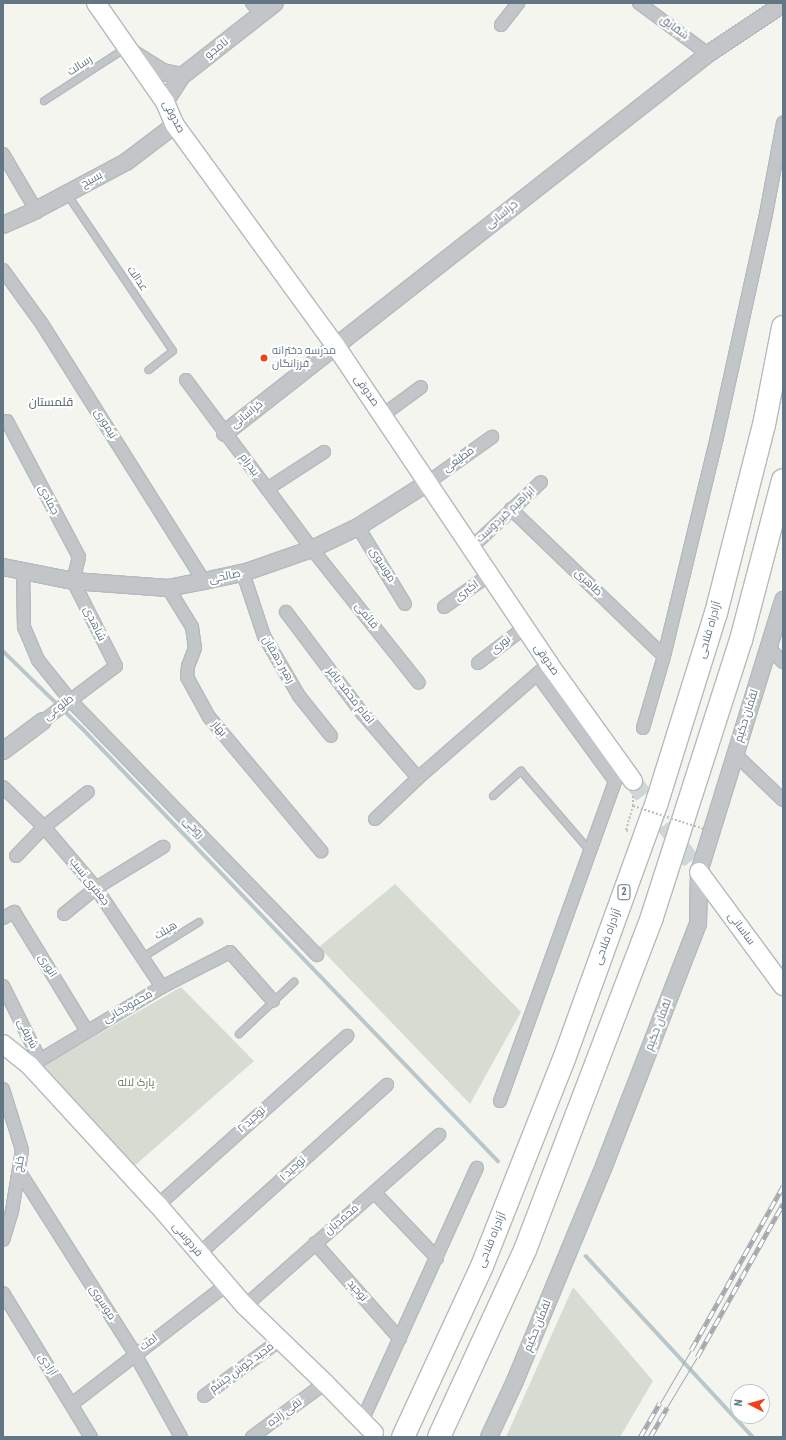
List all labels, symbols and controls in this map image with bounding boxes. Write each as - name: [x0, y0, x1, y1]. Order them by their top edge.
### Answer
- street label: شقایق: [657, 13, 691, 43]
- street label: نامجو: [203, 36, 231, 62]
- street label: رسالت: [65, 53, 95, 79]
- street label: صدوقی: [159, 98, 187, 136]
- street label: بسیح: [79, 169, 105, 191]
- street label: خراسانی: [483, 198, 521, 232]
- street label: عدالت: [124, 264, 150, 294]
- place label: مدرسه دخترانه فرزانگان: [272, 345, 336, 371]
- marker: مدرسه دخترانه فرزانگان: [259, 353, 269, 363]
- street label: صدوقی: [351, 373, 381, 409]
- district label: قلمستان: [29, 396, 73, 410]
- street label: خراسانی: [228, 398, 266, 432]
- street label: تیموری: [91, 407, 119, 441]
- street label: مطیعی: [441, 444, 477, 476]
- street label: بیدرام: [236, 451, 262, 479]
- street label: جمادی: [35, 483, 61, 517]
- street label: ابراهیم خیردوست: [474, 484, 538, 546]
- street label: موسوی: [366, 545, 398, 585]
- street label: صالحی: [208, 567, 242, 587]
- street label: طاهری: [571, 567, 605, 599]
- street label: اکبری: [453, 578, 481, 604]
- street label: قائمی: [351, 600, 381, 632]
- street label: آزادراه فلاحی: [696, 600, 724, 660]
- street label: شاهدی: [80, 605, 108, 643]
- street label: نوری: [488, 633, 514, 657]
- street label: رهبر دهقان: [259, 634, 297, 686]
- street label: صدوقی: [531, 642, 561, 678]
- street label: امام محمد باقر: [324, 665, 376, 727]
- street label: لقمان حکیم: [732, 688, 762, 744]
- street label: طلوعی: [41, 692, 77, 724]
- street label: بهار: [209, 719, 229, 739]
- street label: روحی: [180, 815, 206, 841]
- street label: جعفری نسب: [66, 855, 112, 909]
- road number: 2: [617, 884, 631, 900]
- street label: آزادراه فلاحی: [592, 907, 624, 967]
- street label: ساسانی: [724, 910, 758, 948]
- street label: هیئت: [152, 919, 180, 943]
- street label: انوری: [35, 952, 59, 980]
- street label: محمودخانی: [101, 988, 155, 1026]
- street label: لقمان حکیم: [643, 997, 675, 1053]
- street label: شریفی: [14, 1017, 40, 1051]
- park label: پارک لاله: [118, 1076, 154, 1090]
- street label: توحید ۲: [235, 1104, 269, 1136]
- street label: توحید ۱: [277, 1154, 309, 1184]
- street label: خلج: [12, 1155, 28, 1173]
- street label: محمدیان: [322, 1202, 362, 1238]
- street label: آزادراه فلاحی: [475, 1210, 509, 1270]
- street label: فردوسی: [169, 1220, 205, 1260]
- street label: توحید: [344, 1277, 370, 1305]
- street label: موسوی: [86, 1283, 118, 1323]
- street label: لقمان حکیم: [522, 1298, 554, 1354]
- street label: امت: [137, 1332, 161, 1354]
- street label: مجید خوش چشم: [207, 1340, 277, 1396]
- street label: آزادی: [35, 1351, 59, 1379]
- north arrow: [730, 1384, 770, 1424]
- street label: تقی زاده: [265, 1396, 305, 1430]
- text: N: [732, 1399, 745, 1407]

